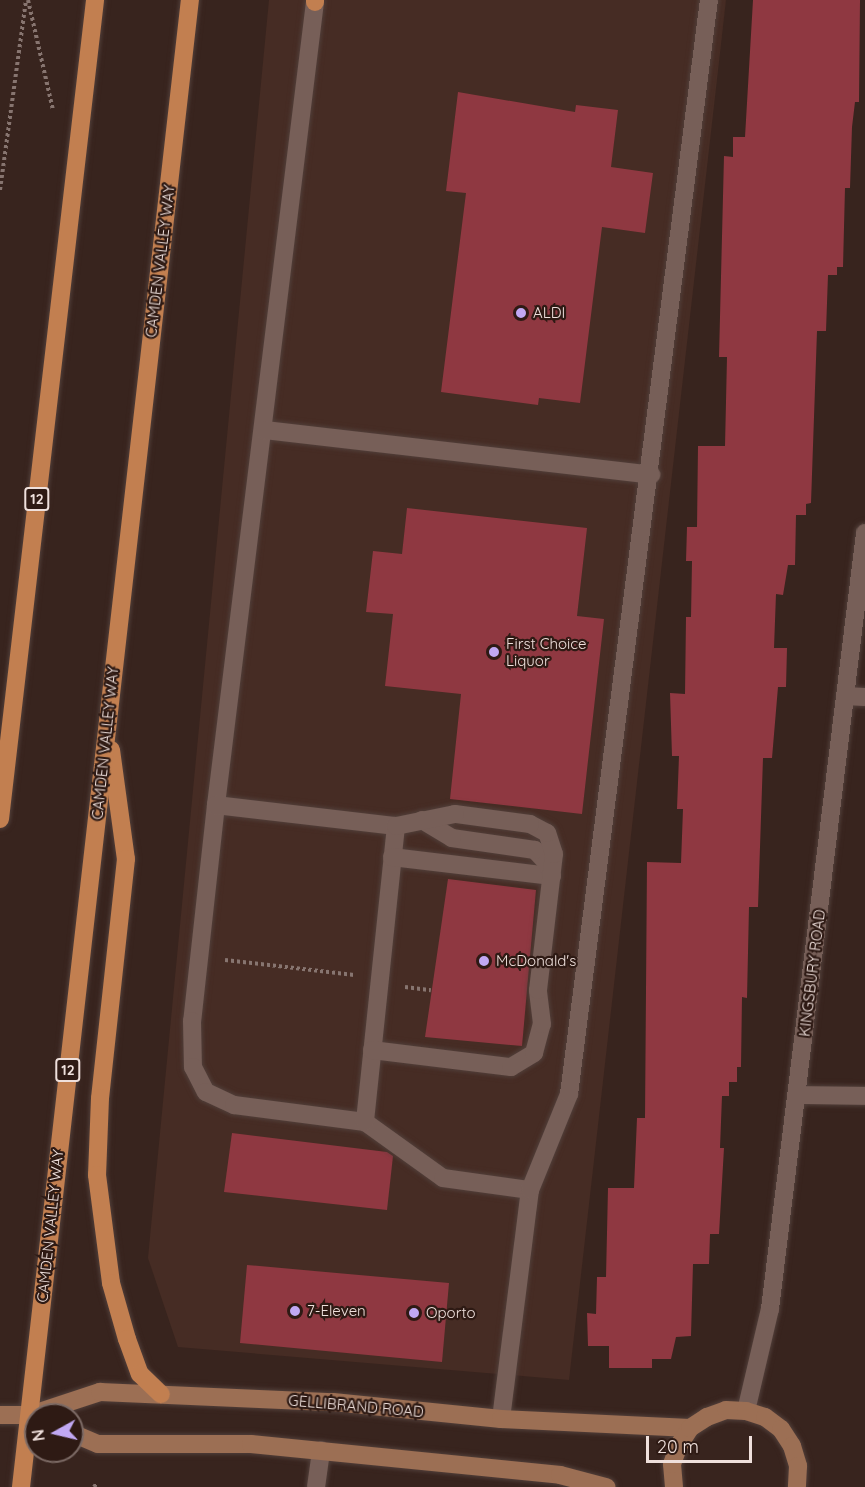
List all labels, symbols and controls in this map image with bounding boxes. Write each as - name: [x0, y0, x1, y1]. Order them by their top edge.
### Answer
- street label: CAMDEN VALLEY WAY: [142, 183, 178, 339]
- place label: ALDI: [533, 304, 565, 322]
- marker: ALDI: [514, 306, 528, 320]
- road number: 12: [24, 488, 51, 510]
- place label: First Choice Liquor: [506, 634, 587, 669]
- marker: First Choice Liquor: [487, 645, 501, 659]
- street label: CAMDEN VALLEY WAY: [88, 666, 122, 820]
- street label: KINGSBURY ROAD: [795, 908, 829, 1038]
- place label: McDonald's: [496, 952, 576, 970]
- marker: McDonald's: [477, 954, 491, 968]
- road number: 12: [54, 1059, 82, 1081]
- street label: CAMDEN VALLEY WAY: [33, 1149, 67, 1303]
- place label: 7-Eleven: [307, 1302, 366, 1320]
- marker: 7-Eleven: [288, 1304, 302, 1318]
- place label: Oporto: [426, 1304, 475, 1322]
- marker: Oporto: [407, 1306, 421, 1320]
- street label: GELLIBRAND ROAD: [288, 1391, 424, 1421]
- north arrow: [24, 1403, 84, 1463]
- scale bar: [649, 1424, 756, 1462]
- text: N: [27, 1428, 49, 1442]
- text: 20 m: [657, 1435, 699, 1458]

